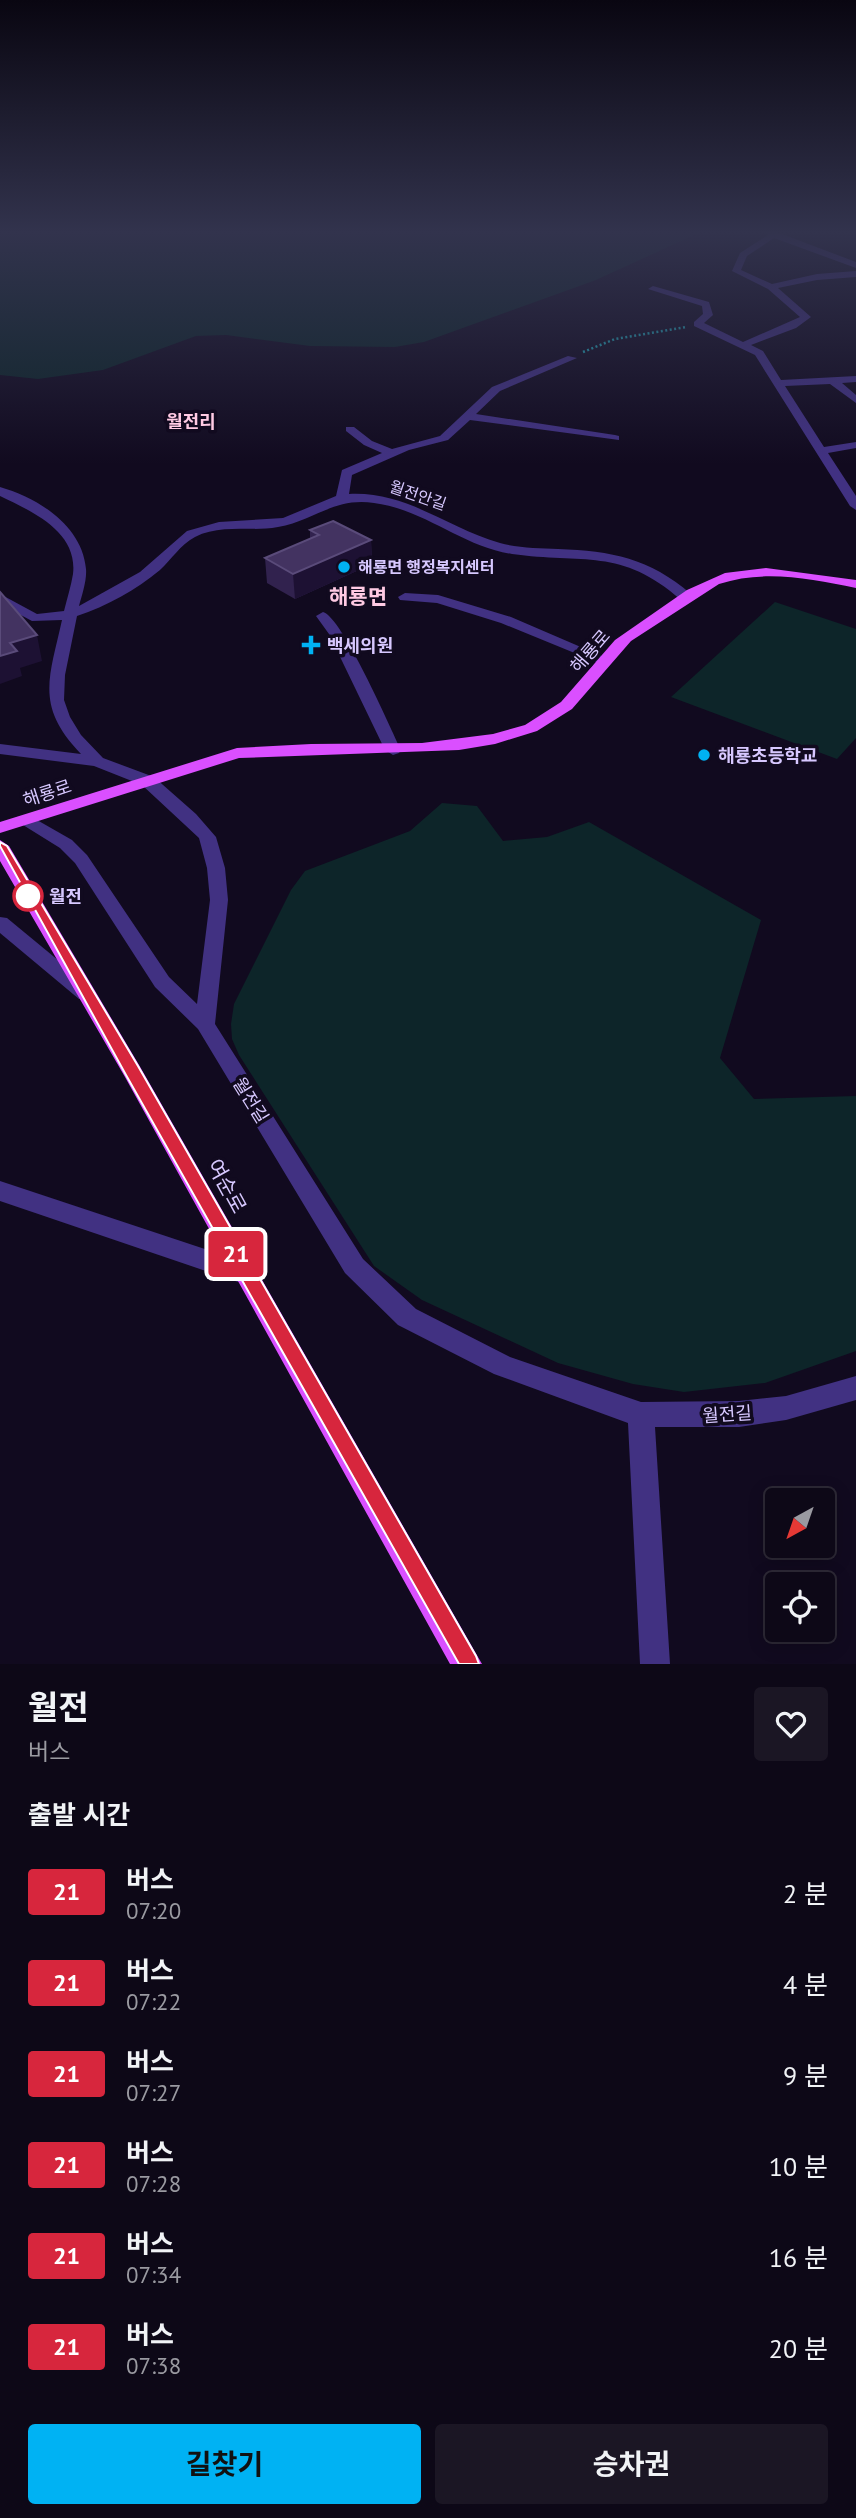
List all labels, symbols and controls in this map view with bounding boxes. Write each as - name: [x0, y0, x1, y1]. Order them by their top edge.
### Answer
- district label: 월전리: [166, 410, 216, 433]
- street label: 월전안길: [387, 476, 449, 514]
- place label: 해룡면 행정복지센터: [358, 557, 495, 577]
- marker: 해룡면 행정복지센터: [336, 559, 352, 575]
- district label: 해룡면: [329, 583, 387, 610]
- street label: 해룡로: [565, 625, 615, 677]
- place label: 백세의원: [327, 634, 393, 657]
- marker: 백세의원: [301, 635, 321, 655]
- place label: 해룡초등학교: [718, 744, 817, 767]
- marker: 해룡초등학교: [696, 747, 712, 763]
- street label: 해룡로: [20, 774, 74, 812]
- marker: 월전: [13, 881, 43, 911]
- place label: 월전: [49, 885, 82, 908]
- street label: 월전길: [228, 1073, 274, 1127]
- street label: 여순로: [201, 1154, 253, 1218]
- line badge: 21: [204, 1231, 268, 1277]
- text: 21: [222, 1238, 250, 1269]
- street label: 월전길: [701, 1401, 753, 1427]
- north arrow: [765, 1488, 835, 1558]
- map controls: [765, 1488, 835, 1642]
- button: locate: [765, 1572, 835, 1642]
- text: 월전: [28, 1685, 89, 1728]
- button: heart: [754, 1687, 828, 1761]
- text: 버스: [28, 1737, 70, 1766]
- text: 출발 시간: [28, 1798, 130, 1831]
- text: 버스: [126, 1863, 174, 1896]
- text: 21: [53, 1876, 80, 1907]
- text: 2 분: [783, 1877, 828, 1910]
- text: 07:20: [126, 1896, 181, 1925]
- text: 버스: [126, 1954, 174, 1987]
- text: 21: [53, 1967, 80, 1998]
- text: 4 분: [783, 1968, 828, 2001]
- text: 07:22: [126, 1987, 181, 2016]
- text: 버스: [126, 2045, 174, 2078]
- text: 21: [53, 2058, 80, 2089]
- text: 9 분: [783, 2059, 828, 2092]
- text: 07:27: [126, 2078, 181, 2107]
- text: 버스: [126, 2136, 174, 2169]
- text: 21: [53, 2149, 80, 2180]
- text: 10 분: [769, 2150, 828, 2183]
- text: 07:28: [126, 2169, 181, 2198]
- text: 버스: [126, 2227, 174, 2260]
- text: 21: [53, 2240, 80, 2271]
- text: 16 분: [769, 2241, 828, 2274]
- text: 07:34: [126, 2260, 181, 2289]
- text: 버스: [126, 2318, 174, 2351]
- text: 21: [53, 2331, 80, 2362]
- text: 20 분: [769, 2332, 828, 2365]
- text: 07:38: [126, 2351, 181, 2380]
- button: 길찾기: [28, 2424, 421, 2504]
- button: 승차권: [435, 2424, 828, 2504]

